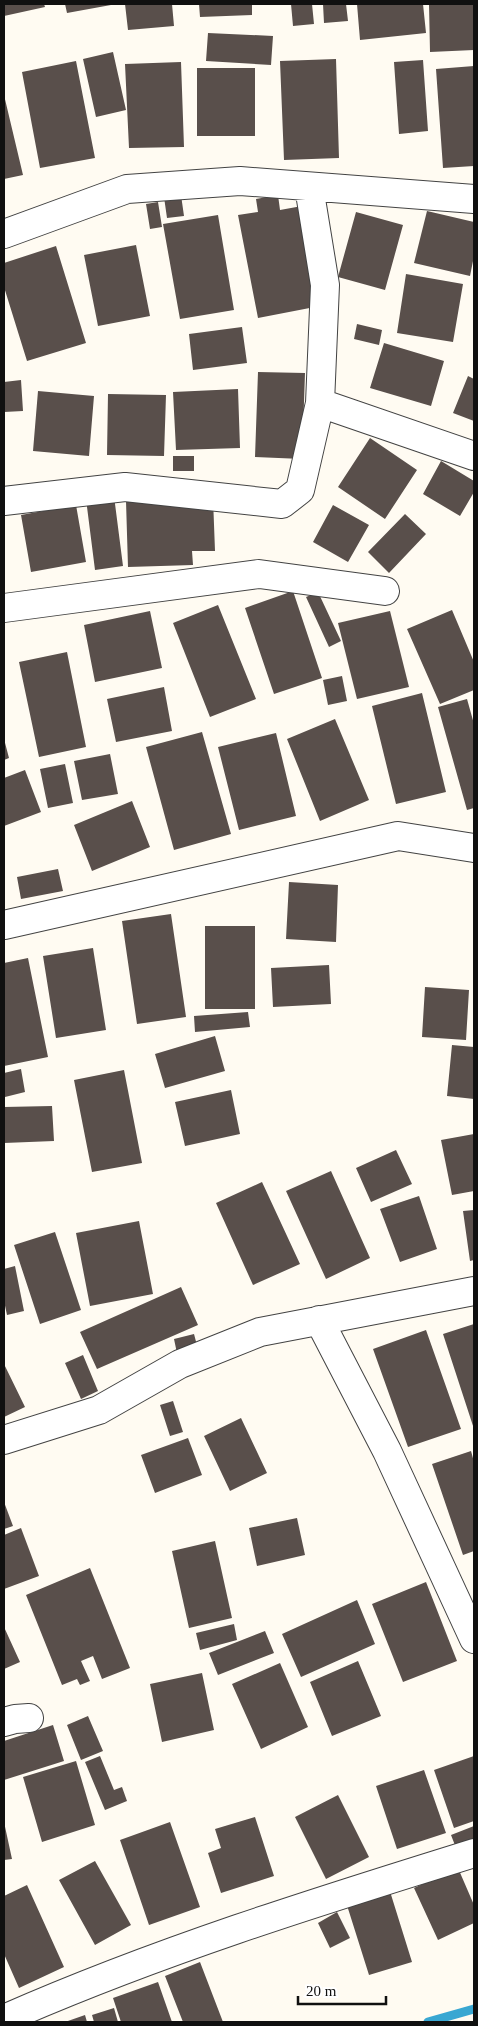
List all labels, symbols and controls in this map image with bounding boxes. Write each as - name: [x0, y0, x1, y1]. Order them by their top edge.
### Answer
- scale bar: [298, 1974, 386, 2006]
- text: 20 m: [306, 1983, 337, 1999]

